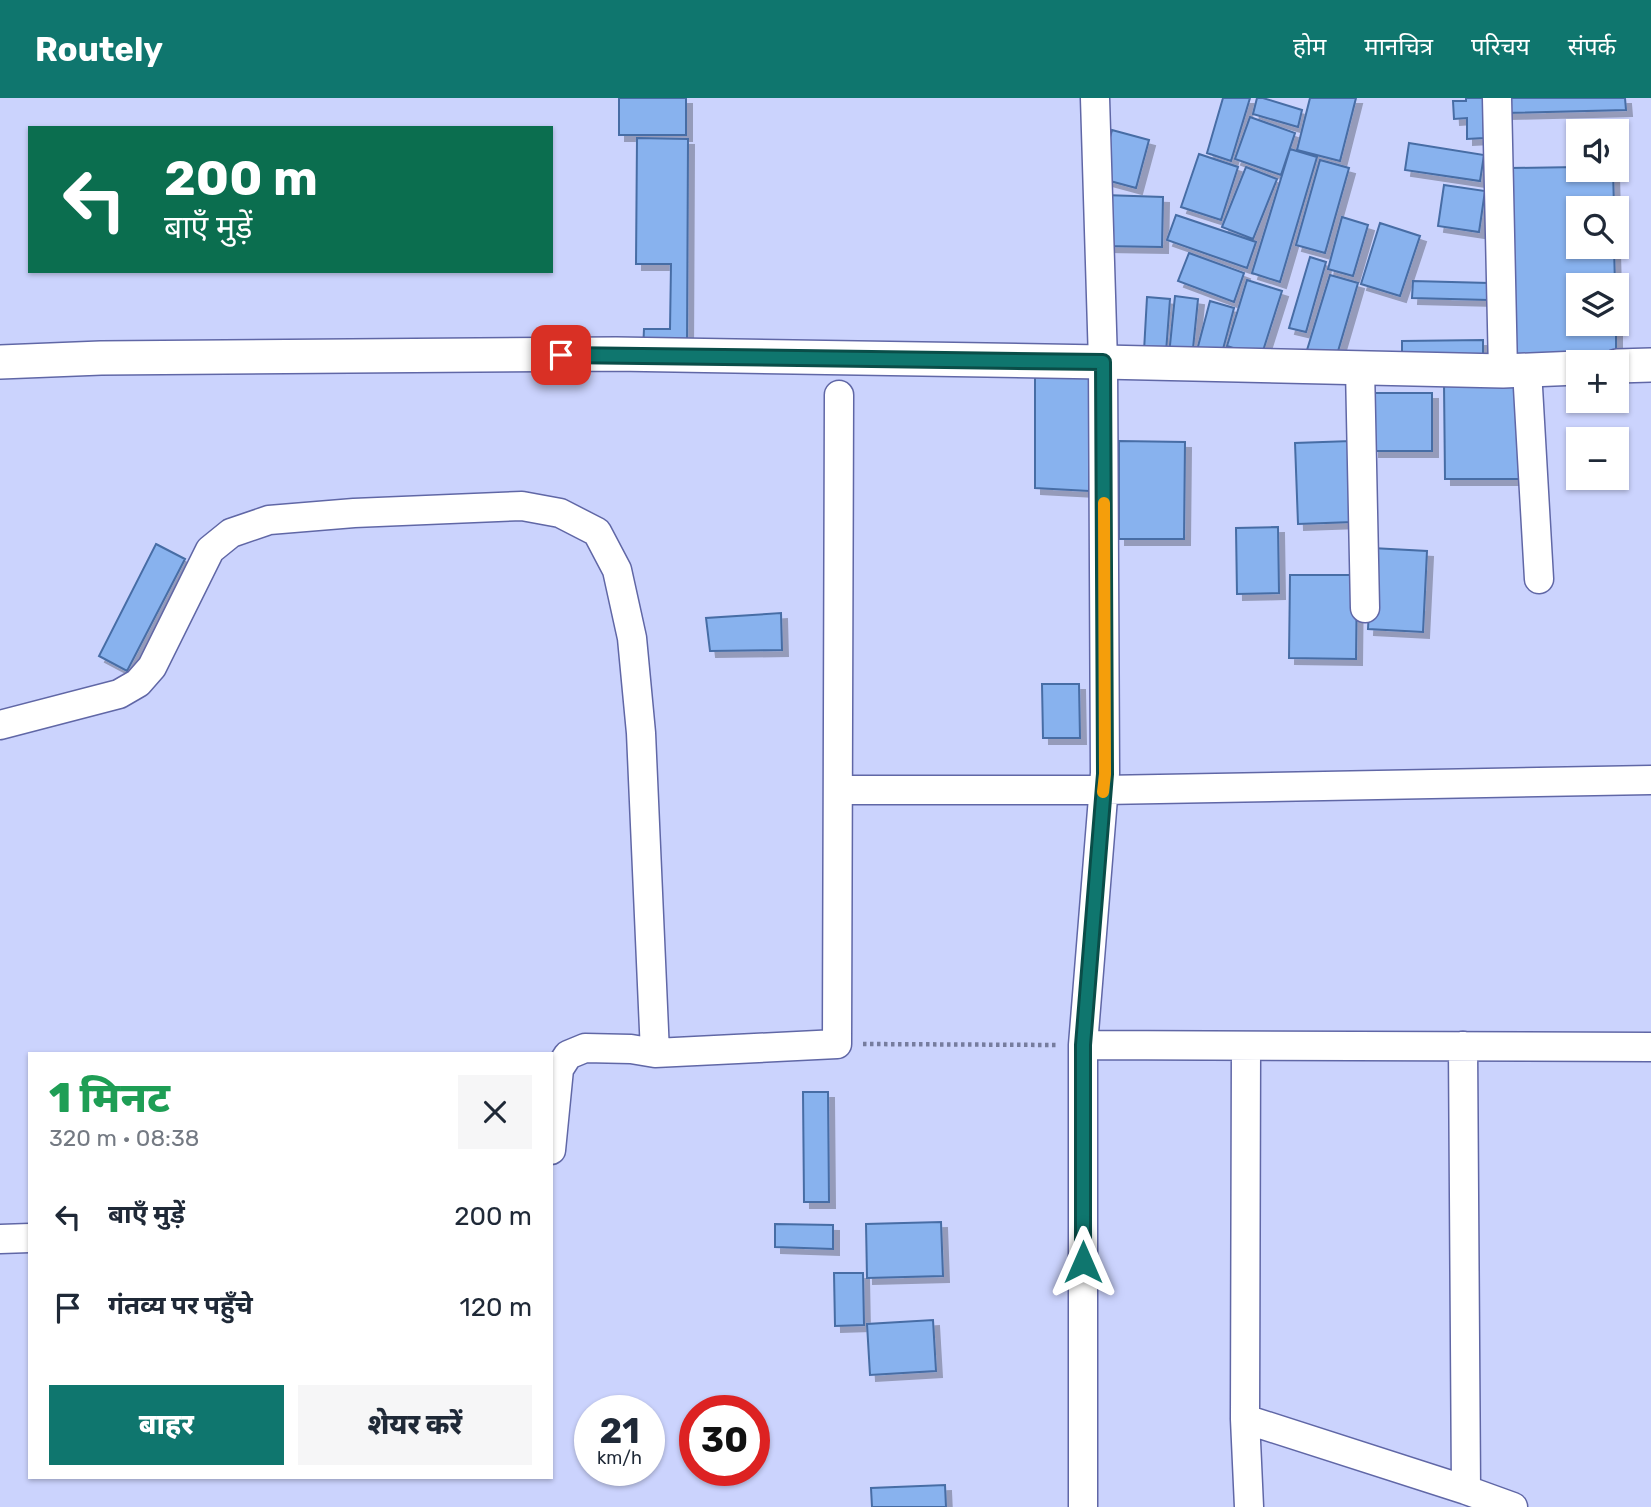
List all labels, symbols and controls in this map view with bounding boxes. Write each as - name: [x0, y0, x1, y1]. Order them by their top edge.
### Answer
- text: Routely: [35, 30, 163, 69]
- text: होम: [1293, 33, 1326, 61]
- text: मानचित्र: [1364, 33, 1433, 61]
- text: परिचय: [1471, 33, 1530, 61]
- text: संपर्क: [1568, 33, 1616, 61]
- map controls: [1566, 119, 1629, 490]
- button: sound: [1566, 119, 1629, 182]
- text: 200 m: [164, 149, 318, 207]
- icon: left: [49, 154, 140, 245]
- button: search: [1566, 196, 1629, 259]
- text: बाएँ मुड़ें: [164, 208, 252, 246]
- button: layers: [1566, 273, 1629, 336]
- pin: [531, 325, 591, 385]
- icon: arrive: [542, 336, 580, 374]
- button: +: [1566, 350, 1629, 413]
- button: −: [1566, 427, 1629, 490]
- text: 1 मिनट: [49, 1073, 170, 1123]
- button: close: [458, 1075, 532, 1149]
- text: 320 m · 08:38: [49, 1124, 199, 1152]
- icon: left: [49, 1198, 87, 1236]
- text: बाएँ मुड़ें: [108, 1199, 185, 1230]
- text: 200 m: [454, 1201, 532, 1232]
- position arrow: [1046, 1225, 1120, 1299]
- icon: arrive: [49, 1289, 87, 1327]
- text: गंतव्य पर पहुँचे: [108, 1290, 253, 1321]
- text: 120 m: [460, 1292, 532, 1323]
- button: बाहर: [49, 1385, 284, 1465]
- button: शेयर करें: [298, 1385, 532, 1465]
- speed limit sign: 30: [679, 1395, 770, 1486]
- text: 21: [599, 1410, 640, 1452]
- text: km/h: [597, 1447, 642, 1469]

